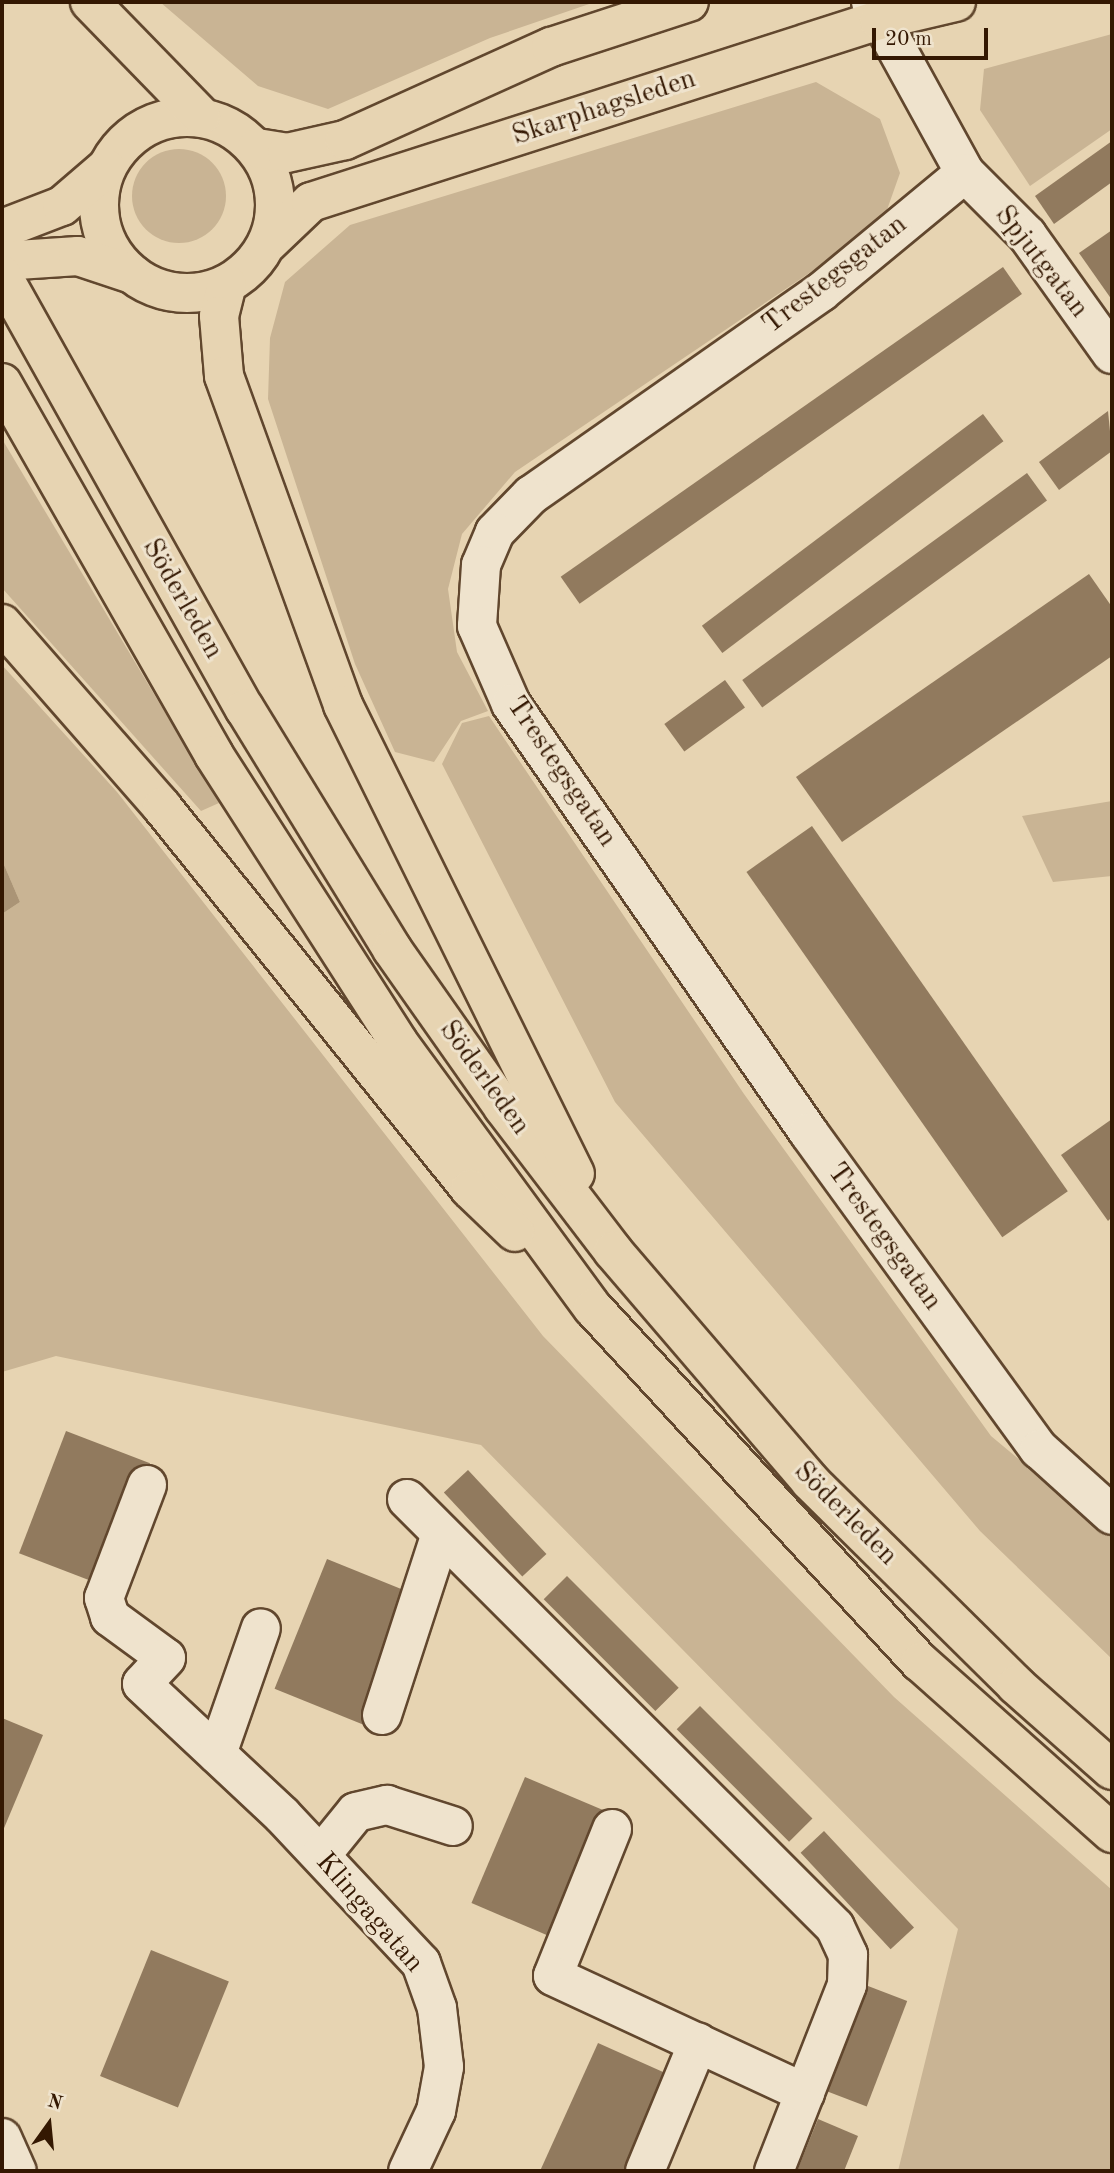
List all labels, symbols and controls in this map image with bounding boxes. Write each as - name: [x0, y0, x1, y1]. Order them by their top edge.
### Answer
- scale bar: [876, 14, 992, 58]
- text: 20 m: [885, 29, 932, 50]
- street label: Skarphagsleden: [508, 62, 700, 154]
- street label: Spjutgatan: [987, 199, 1095, 325]
- street label: Trestegsgatan: [756, 208, 914, 342]
- street label: Söderleden: [134, 533, 230, 665]
- street label: Trestegsgatan: [498, 690, 624, 854]
- street label: Söderleden: [431, 1014, 537, 1142]
- street label: Trestegsgatan: [819, 1157, 949, 1317]
- street label: Söderleden: [786, 1455, 904, 1573]
- street label: Klingagatan: [308, 1846, 430, 1980]
- north arrow: [14, 2089, 84, 2159]
- text: N: [45, 2092, 64, 2114]

